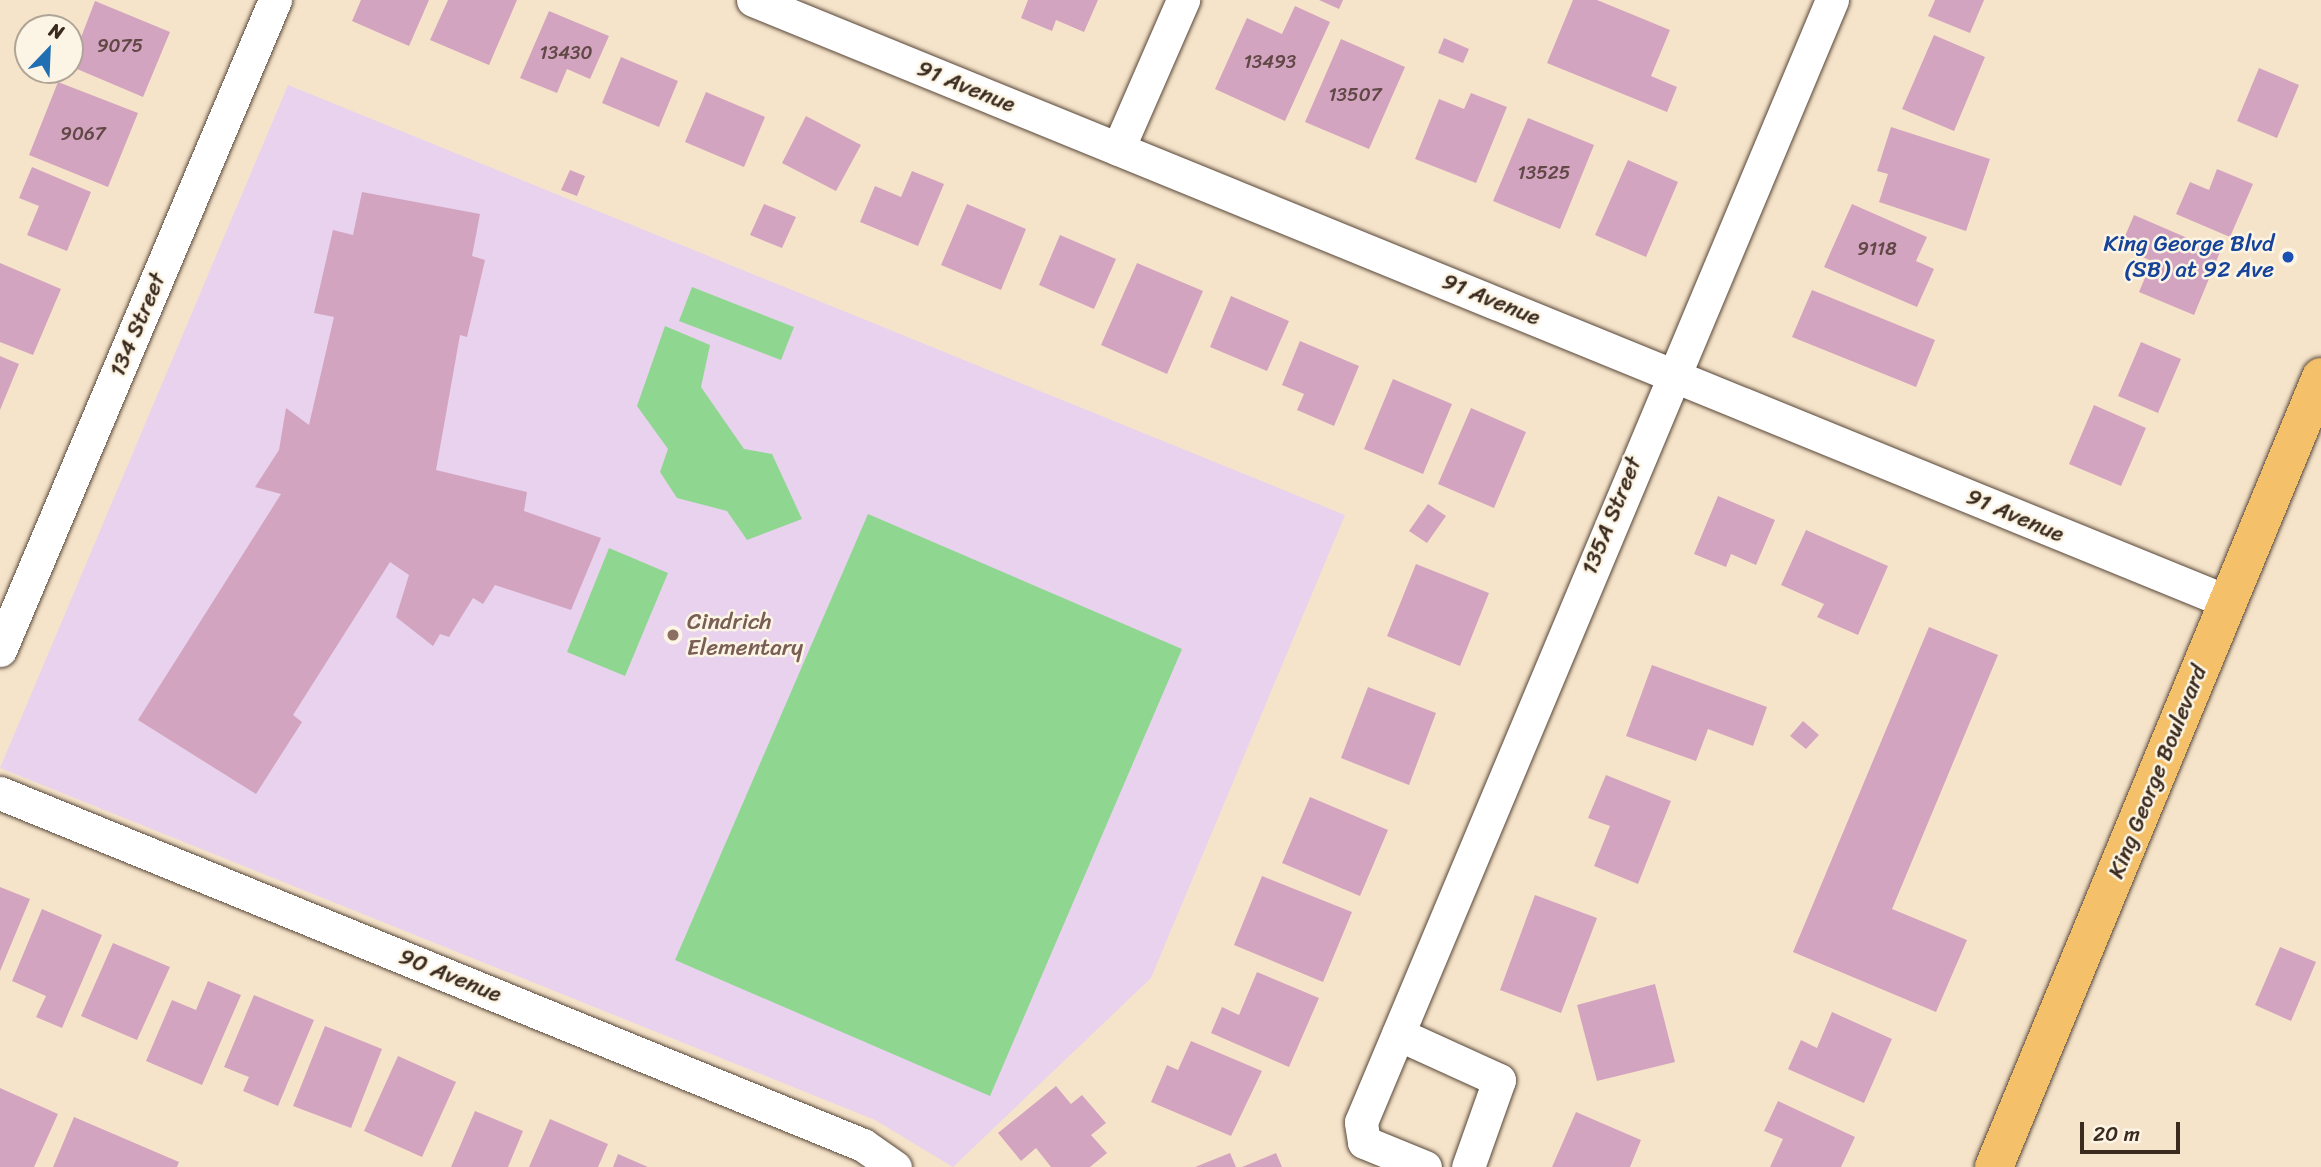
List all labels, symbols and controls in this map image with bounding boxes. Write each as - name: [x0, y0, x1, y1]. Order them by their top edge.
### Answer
- text: N: [44, 13, 69, 49]
- north arrow: [14, 14, 84, 84]
- house number: 9075: [97, 35, 143, 57]
- house number: 13430: [540, 42, 592, 64]
- house number: 13493: [1244, 51, 1296, 73]
- street label: 91 Avenue: [913, 55, 1019, 119]
- house number: 13507: [1328, 84, 1382, 106]
- house number: 9067: [60, 123, 106, 145]
- house number: 13525: [1518, 162, 1570, 184]
- place label: King George Blvd (SB) at 92 Ave: [2104, 230, 2274, 284]
- house number: 9118: [1857, 238, 1897, 260]
- marker: King George Blvd (SB) at 92 Ave: [2280, 249, 2296, 265]
- street label: 91 Avenue: [1438, 268, 1544, 332]
- street label: 134 Street: [104, 269, 172, 381]
- street label: 135A Street: [1576, 453, 1648, 579]
- street label: 91 Avenue: [1962, 483, 2068, 549]
- place label: Cindrich Elementary: [687, 608, 803, 662]
- marker: Cindrich Elementary: [665, 627, 681, 643]
- street label: King George Boulevard: [2103, 662, 2213, 882]
- street label: 90 Avenue: [395, 943, 505, 1009]
- scale bar: [2083, 1108, 2183, 1152]
- text: 20 m: [2093, 1115, 2140, 1153]

